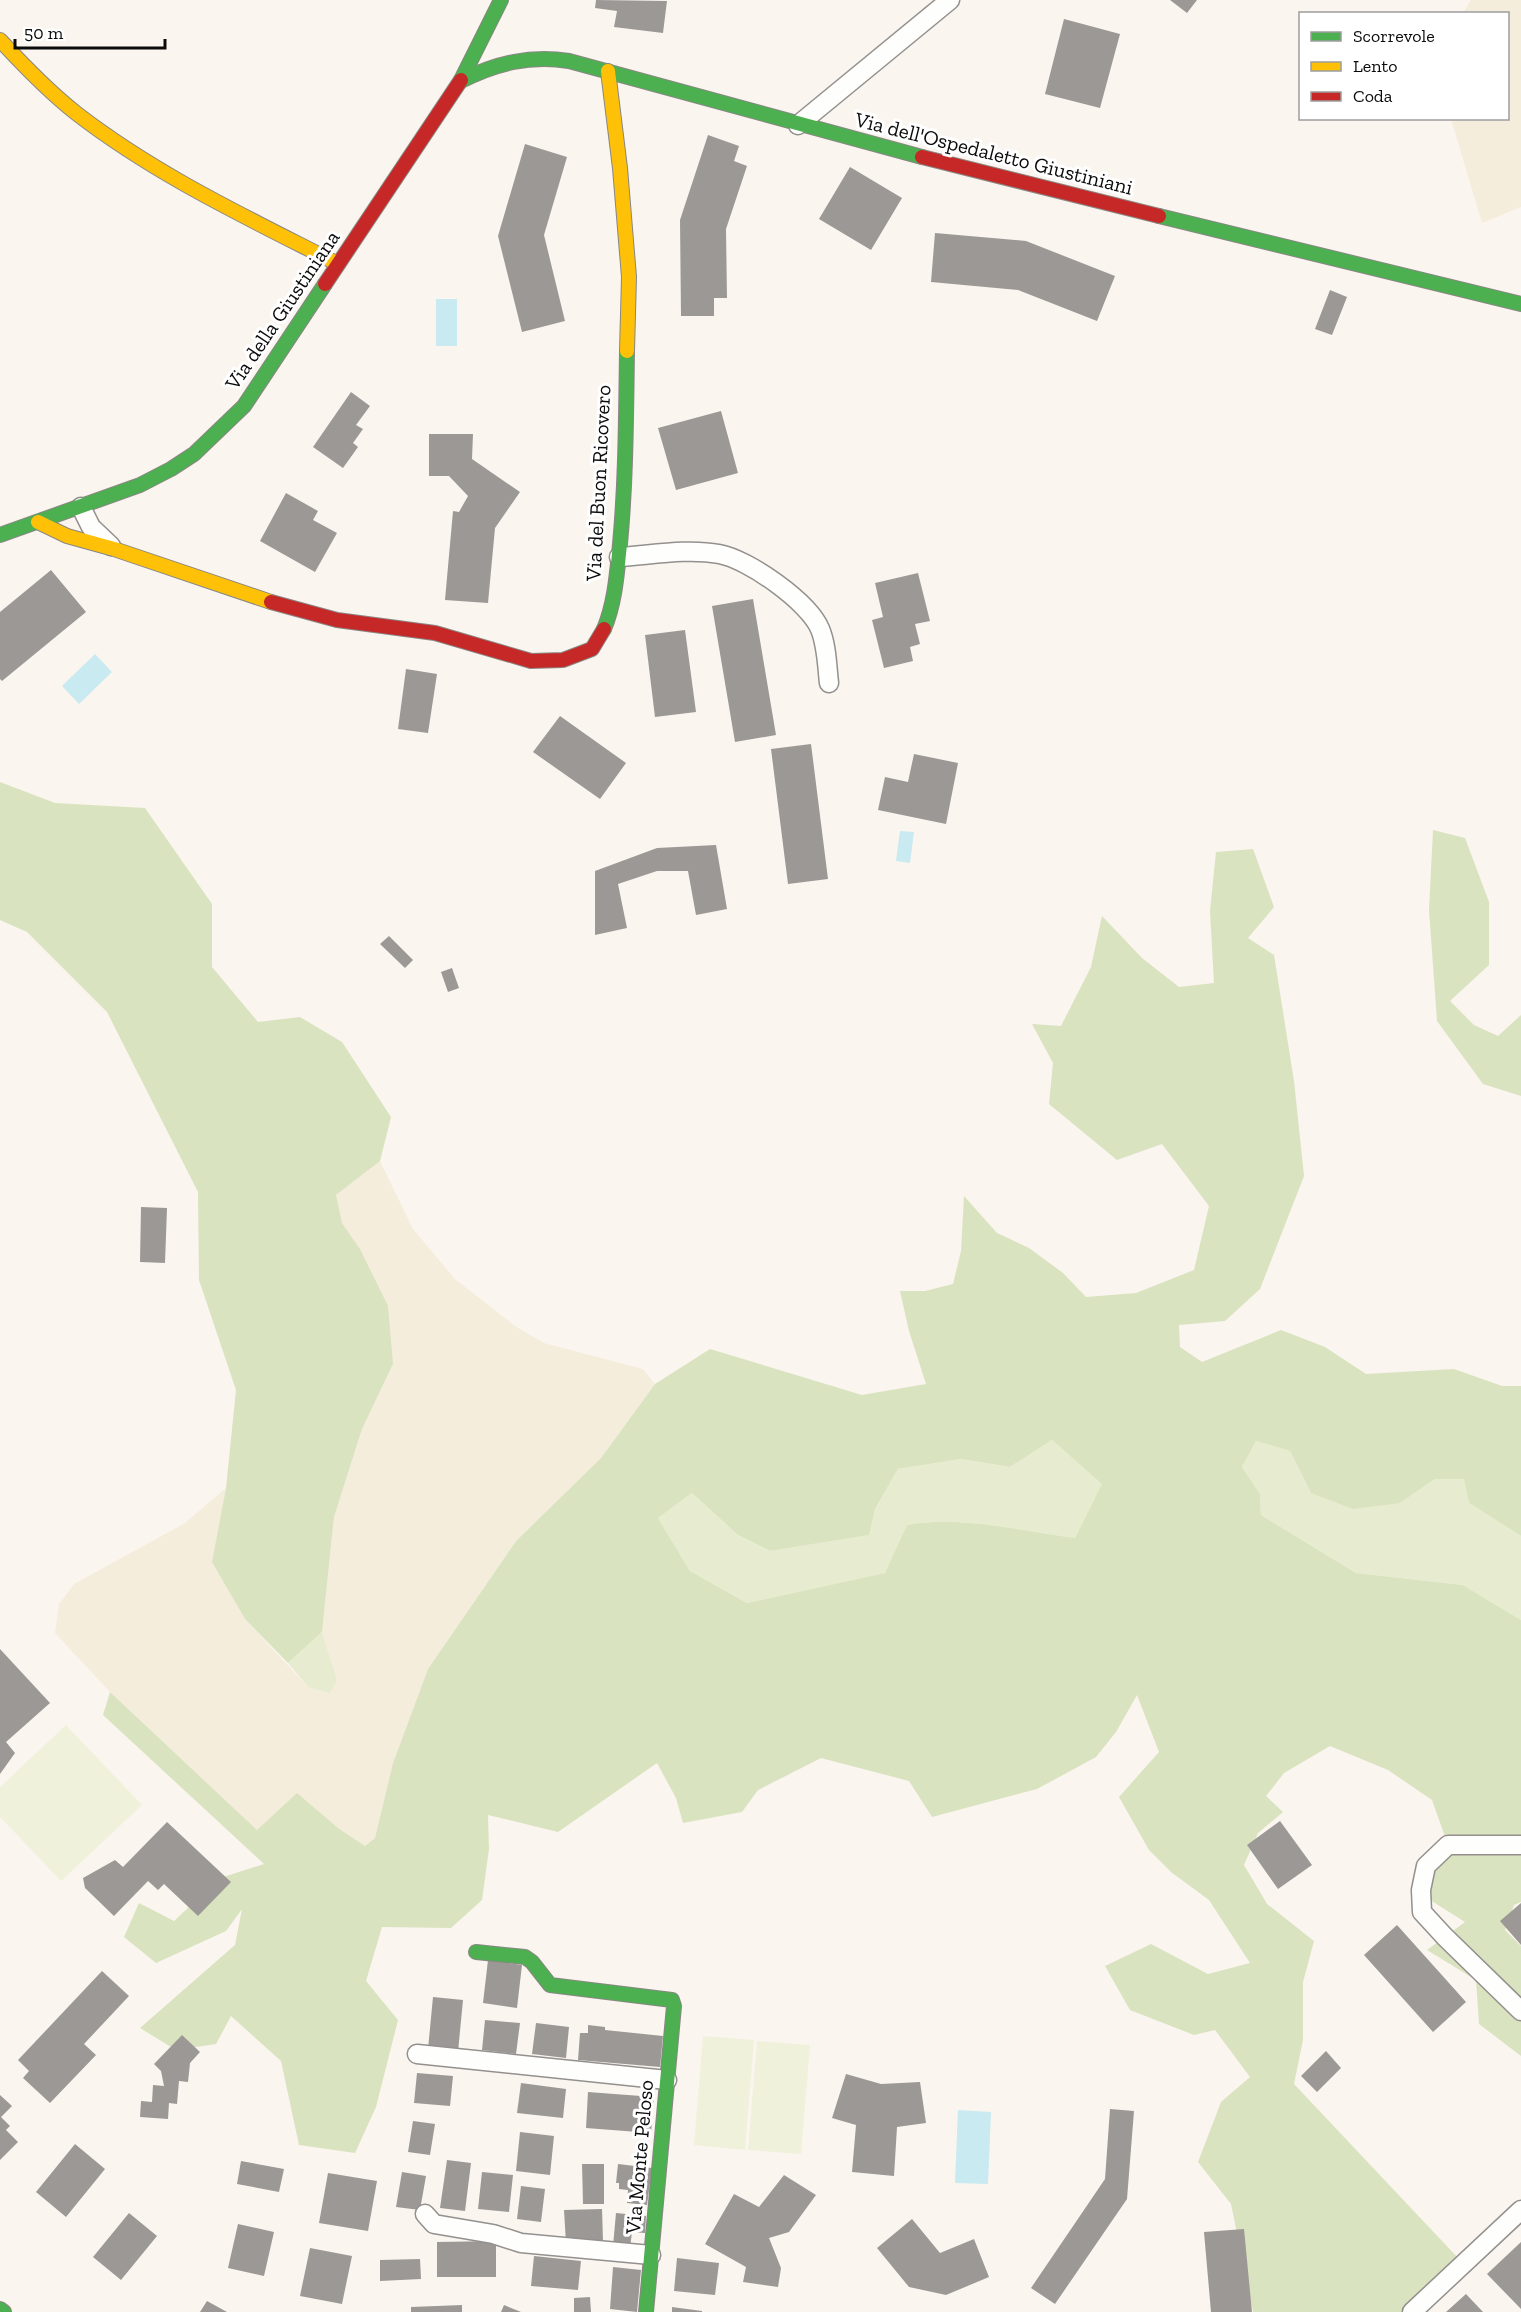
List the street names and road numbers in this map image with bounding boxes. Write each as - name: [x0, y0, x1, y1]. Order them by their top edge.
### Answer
- street label: Via dell'Ospedaletto Giustiniani: [851, 106, 1136, 200]
- street label: Via della Giustiniana: [219, 226, 345, 395]
- street label: Via del Buon Ricovero: [580, 384, 616, 583]
- street label: Via Monte Peloso: [620, 2079, 658, 2236]

